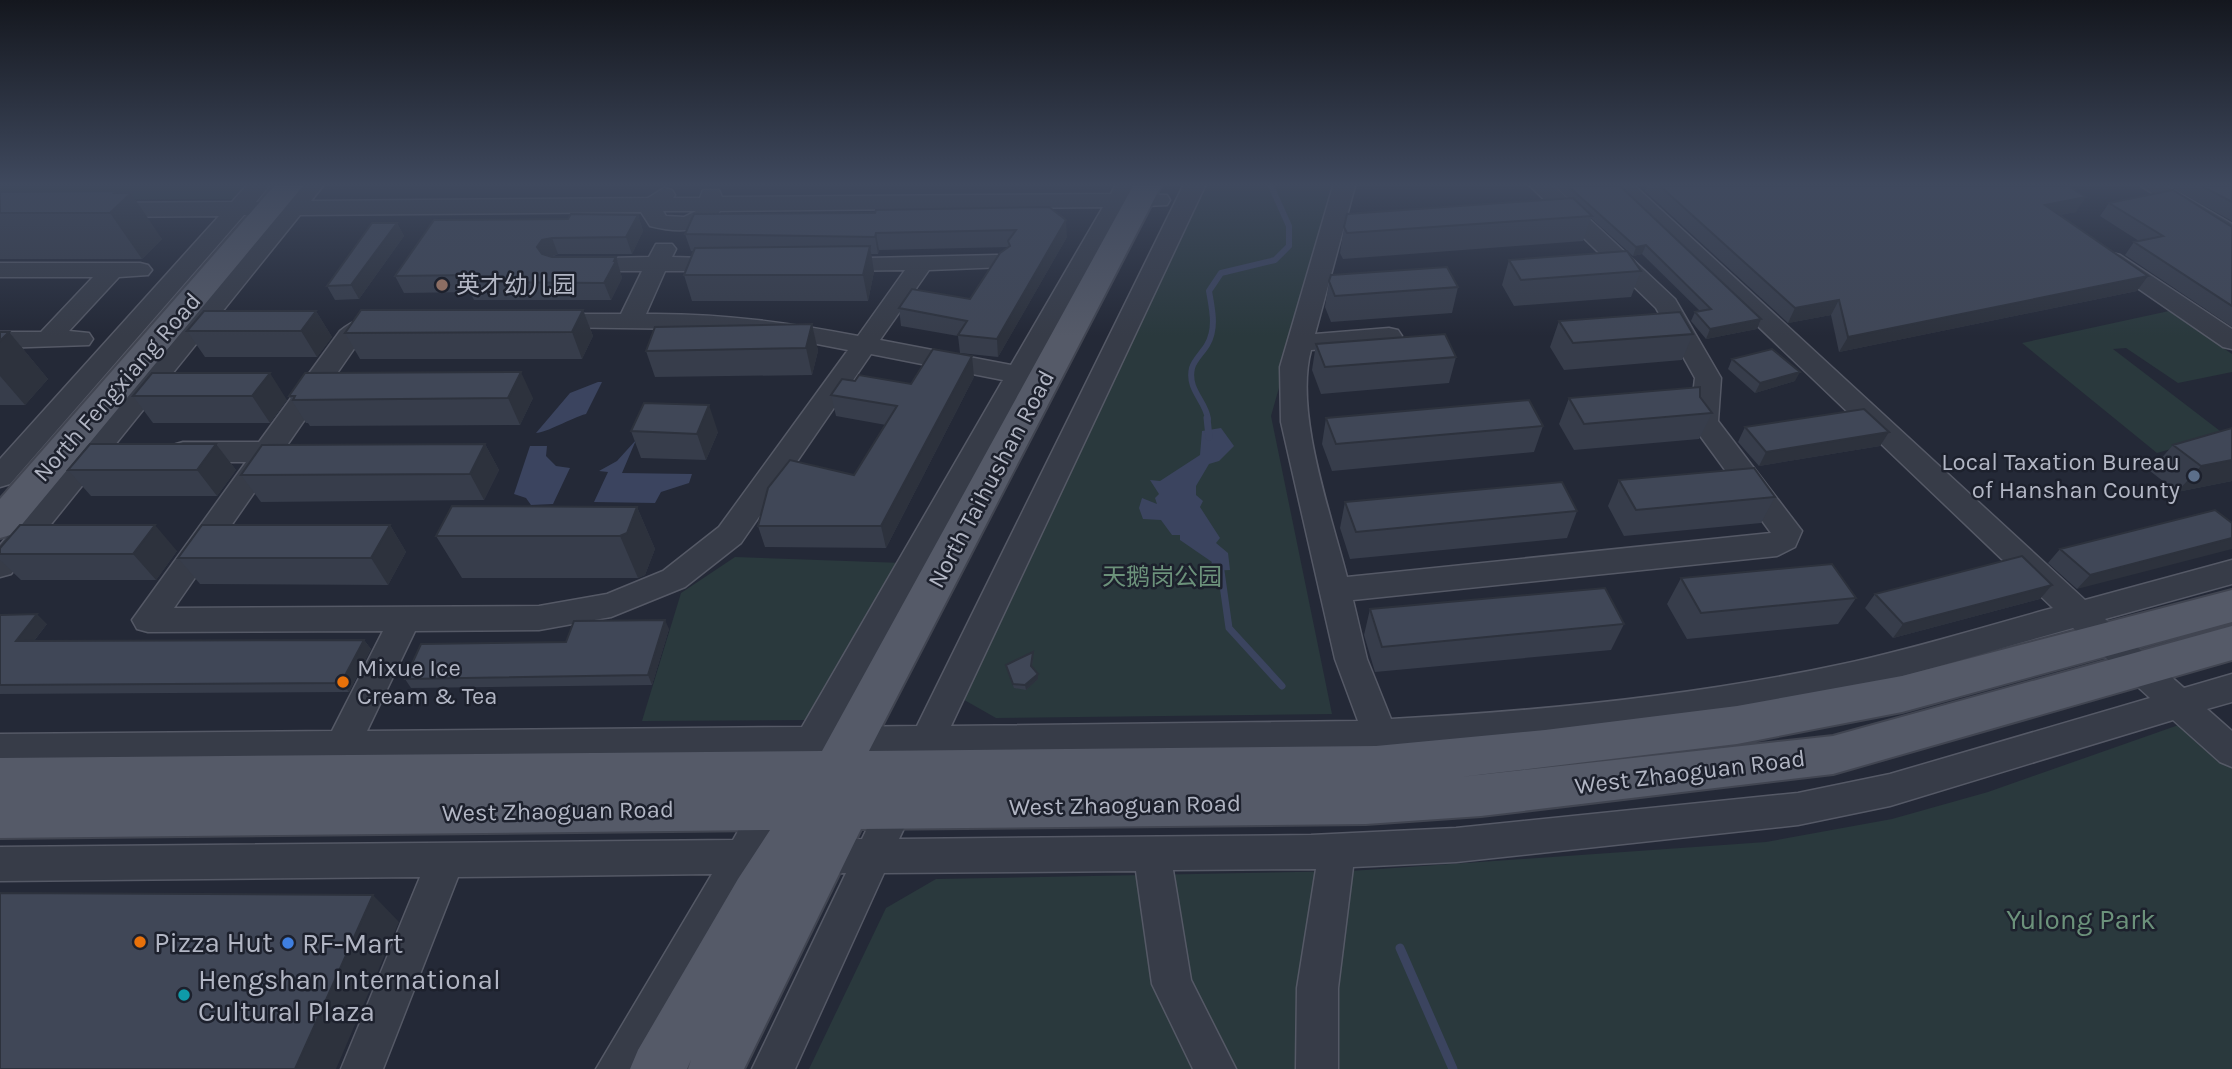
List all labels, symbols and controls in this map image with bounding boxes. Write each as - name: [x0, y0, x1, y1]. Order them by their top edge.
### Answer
- place label: 英才幼儿园: [456, 271, 576, 299]
- marker: 英才幼儿园: [434, 277, 450, 293]
- street label: North Fengxiang Road: [27, 287, 207, 487]
- street label: North Taihushan Road: [922, 365, 1060, 593]
- place label: Local Taxation Bureau of Hanshan County: [1941, 448, 2180, 504]
- marker: Local Taxation Bureau of Hanshan County: [2186, 468, 2202, 484]
- park label: 天鹅岗公园: [1102, 563, 1222, 591]
- place label: Mixue Ice Cream & Tea: [357, 654, 497, 710]
- marker: Mixue Ice Cream & Tea: [335, 674, 351, 690]
- street label: West Zhaoguan Road: [1573, 744, 1807, 800]
- street label: West Zhaoguan Road: [1009, 789, 1241, 821]
- street label: West Zhaoguan Road: [442, 795, 674, 827]
- park label: Yulong Park: [2006, 903, 2156, 936]
- place label: Pizza Hut: [154, 926, 273, 959]
- place label: RF-Mart: [302, 927, 403, 960]
- marker: Pizza Hut: [132, 934, 148, 950]
- marker: RF-Mart: [280, 935, 296, 951]
- place label: Hengshan International Cultural Plaza: [198, 963, 501, 1028]
- marker: Hengshan International Cultural Plaza: [176, 987, 192, 1003]

